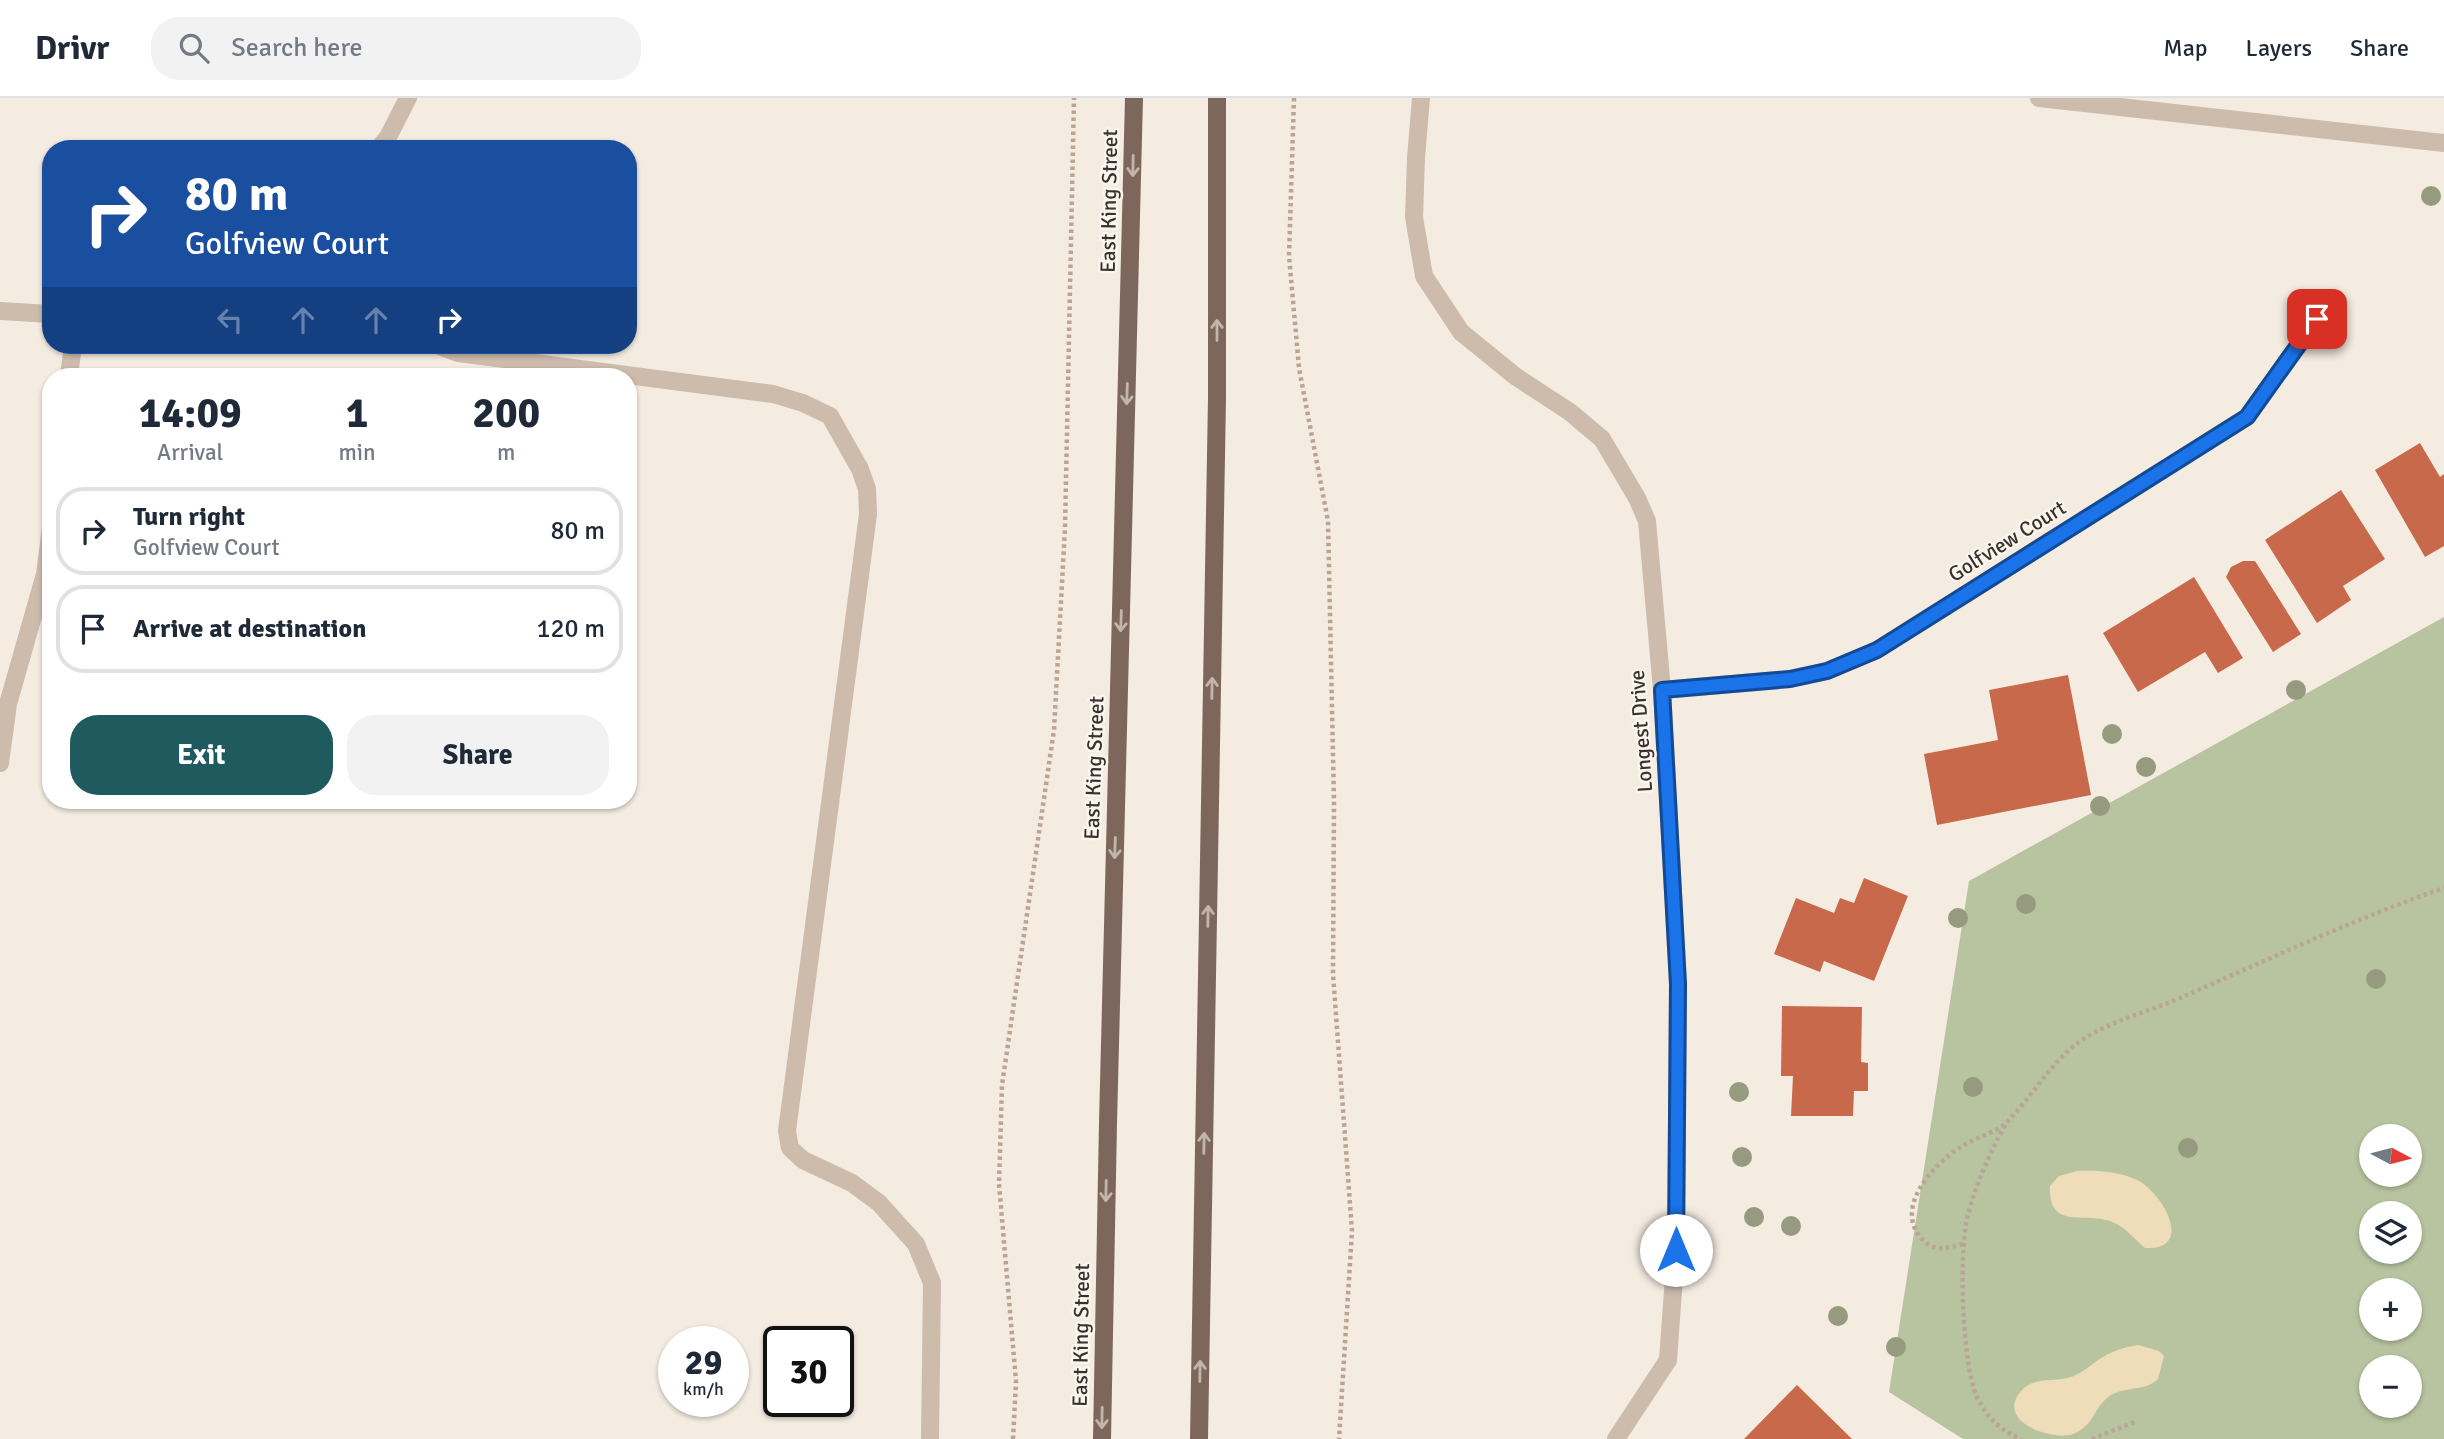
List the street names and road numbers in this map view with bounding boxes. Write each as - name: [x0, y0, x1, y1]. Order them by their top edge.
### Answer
- street label: East King Street: [1095, 129, 1123, 273]
- street label: Golfview Court: [1943, 495, 2071, 587]
- street label: Longest Drive: [1624, 669, 1658, 793]
- street label: East King Street: [1079, 696, 1109, 840]
- street label: East King Street: [1067, 1263, 1095, 1407]

